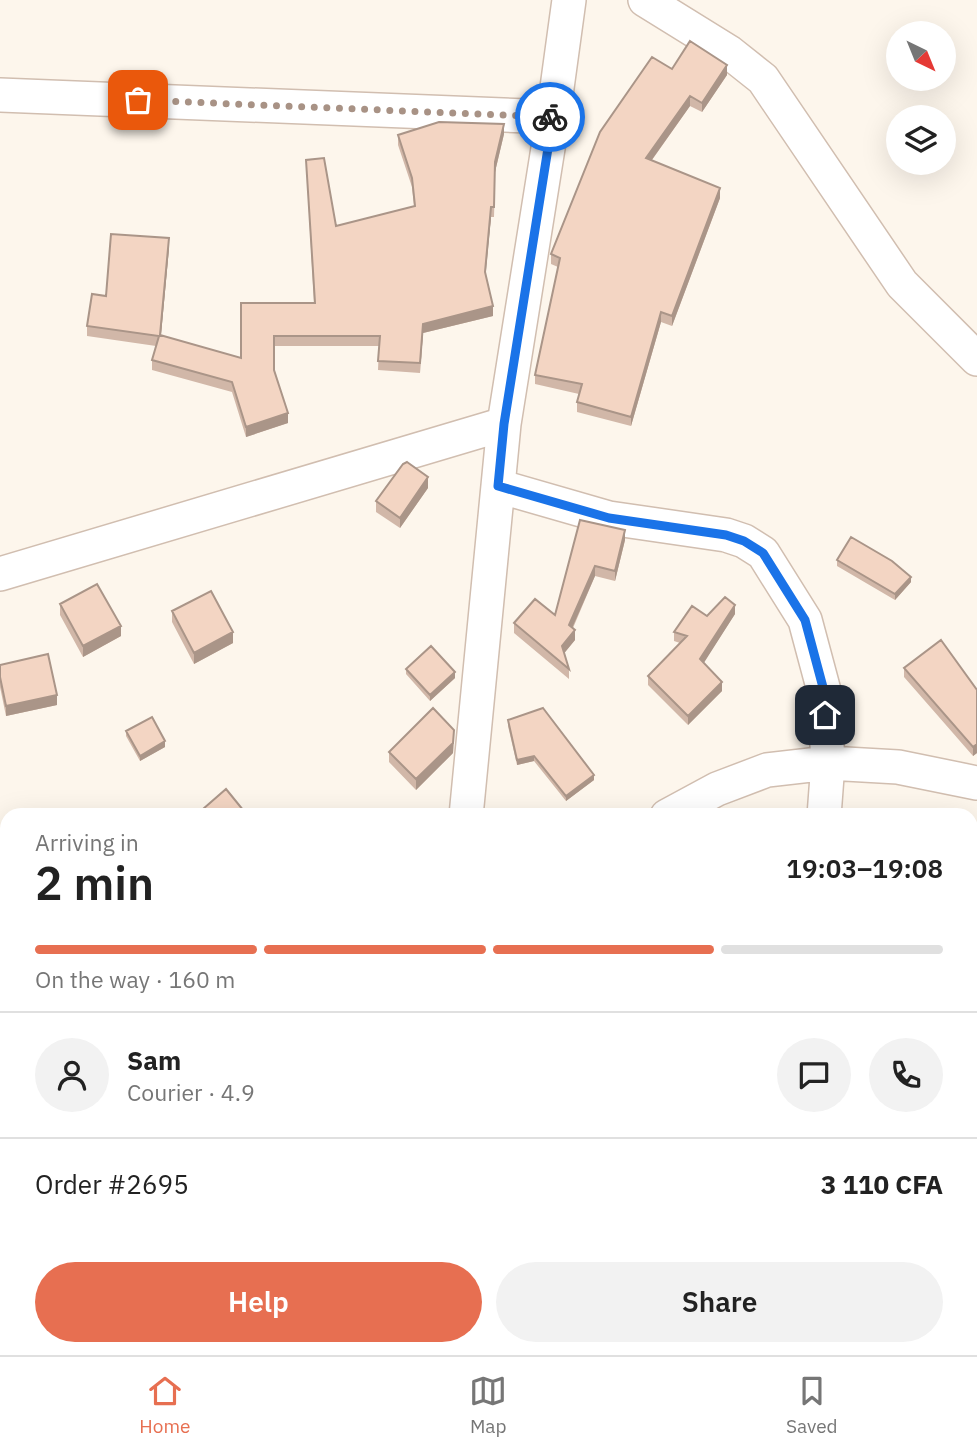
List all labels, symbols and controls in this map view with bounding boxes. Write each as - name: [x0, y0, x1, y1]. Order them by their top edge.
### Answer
- north arrow: [886, 21, 956, 91]
- map controls: [886, 21, 956, 175]
- pin: [108, 70, 168, 130]
- icon: bag: [119, 81, 157, 119]
- courier: [515, 82, 585, 152]
- icon: bike: [531, 98, 569, 136]
- button: layers: [886, 105, 956, 175]
- pin: [795, 685, 855, 745]
- icon: home: [806, 696, 844, 734]
- text: Arriving in: [35, 827, 139, 857]
- text: 19:03–19:08: [786, 851, 943, 885]
- text: 2 min: [35, 853, 154, 913]
- text: On the way · 160 m: [35, 964, 235, 994]
- button: person: [35, 1038, 109, 1112]
- button: chat: [777, 1038, 851, 1112]
- button: phone: [869, 1038, 943, 1112]
- text: Sam: [127, 1043, 181, 1077]
- text: Courier · 4.9: [127, 1077, 255, 1107]
- text: Order #2695: [35, 1167, 189, 1201]
- text: 3 110 CFA: [821, 1167, 943, 1201]
- button: Help: [35, 1262, 482, 1342]
- button: Share: [496, 1262, 943, 1342]
- tab: Home: [139, 1372, 190, 1438]
- tab: Map: [469, 1372, 507, 1438]
- tab: Saved: [786, 1372, 838, 1438]

